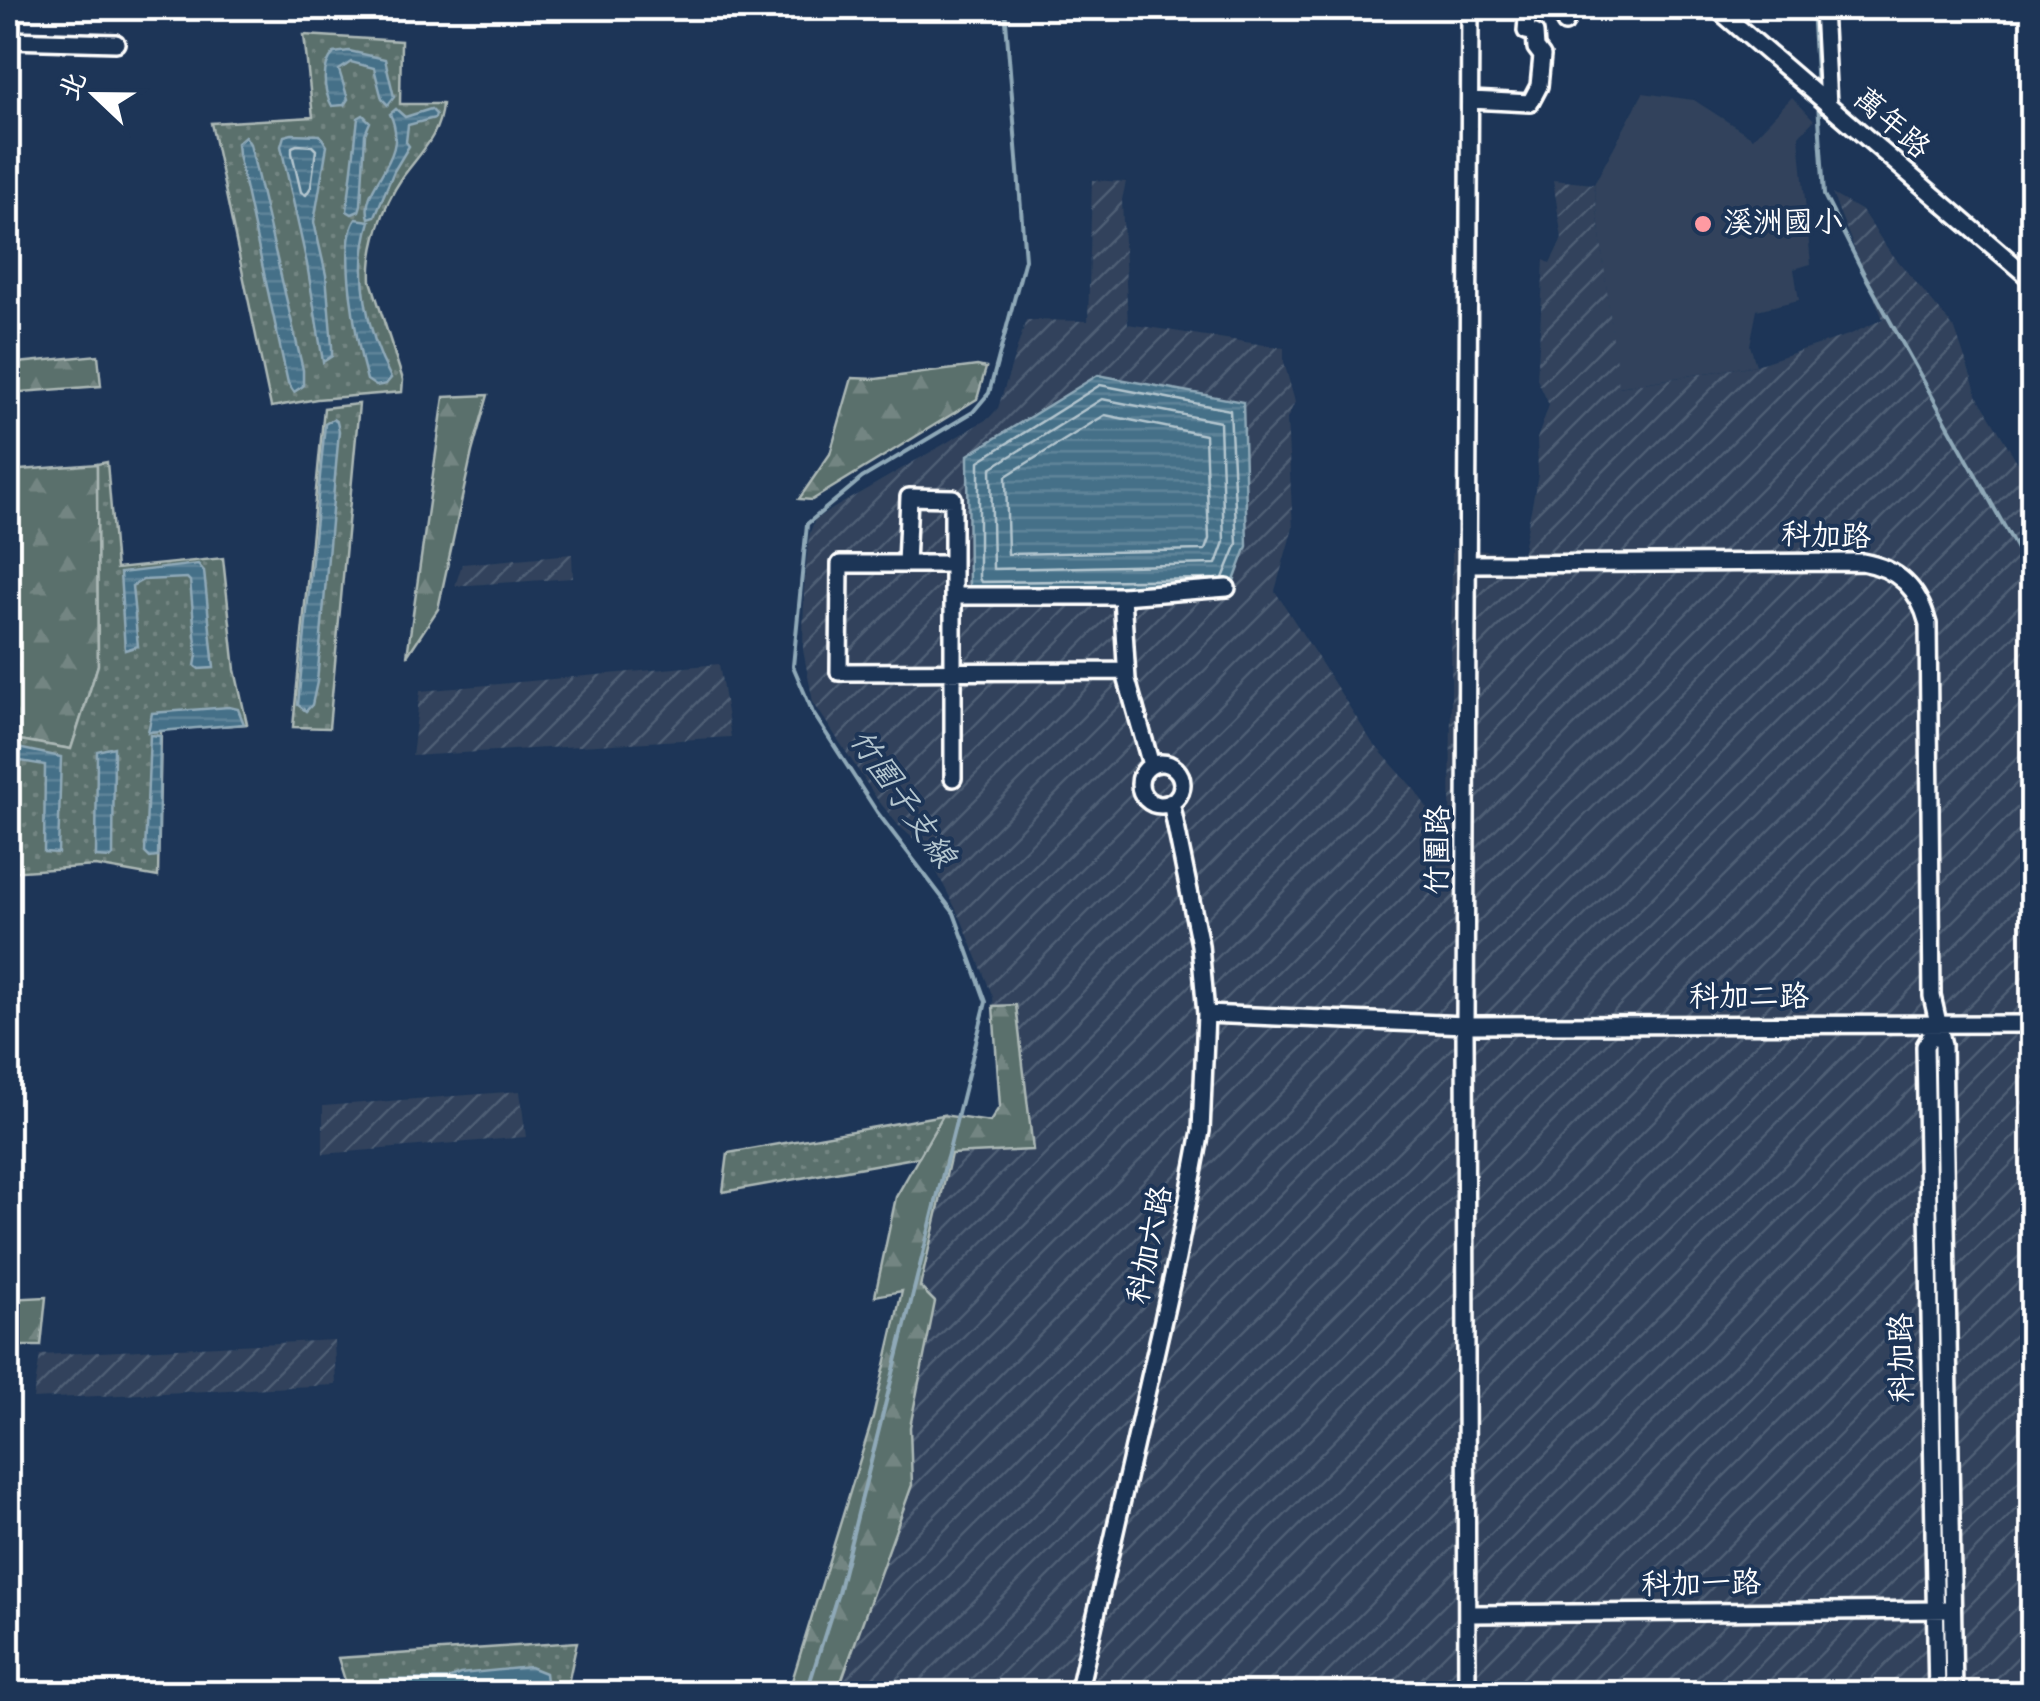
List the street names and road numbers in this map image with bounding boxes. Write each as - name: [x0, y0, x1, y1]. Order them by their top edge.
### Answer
- street label: 萬年路: [1841, 76, 1941, 172]
- street label: 科加路: [1780, 511, 1872, 563]
- street label: 竹圍路: [1414, 805, 1464, 895]
- street label: 科加二路: [1689, 974, 1809, 1022]
- street label: 科加六路: [1115, 1181, 1187, 1309]
- street label: 科加路: [1878, 1313, 1928, 1403]
- street label: 科加一路: [1641, 1560, 1761, 1610]

